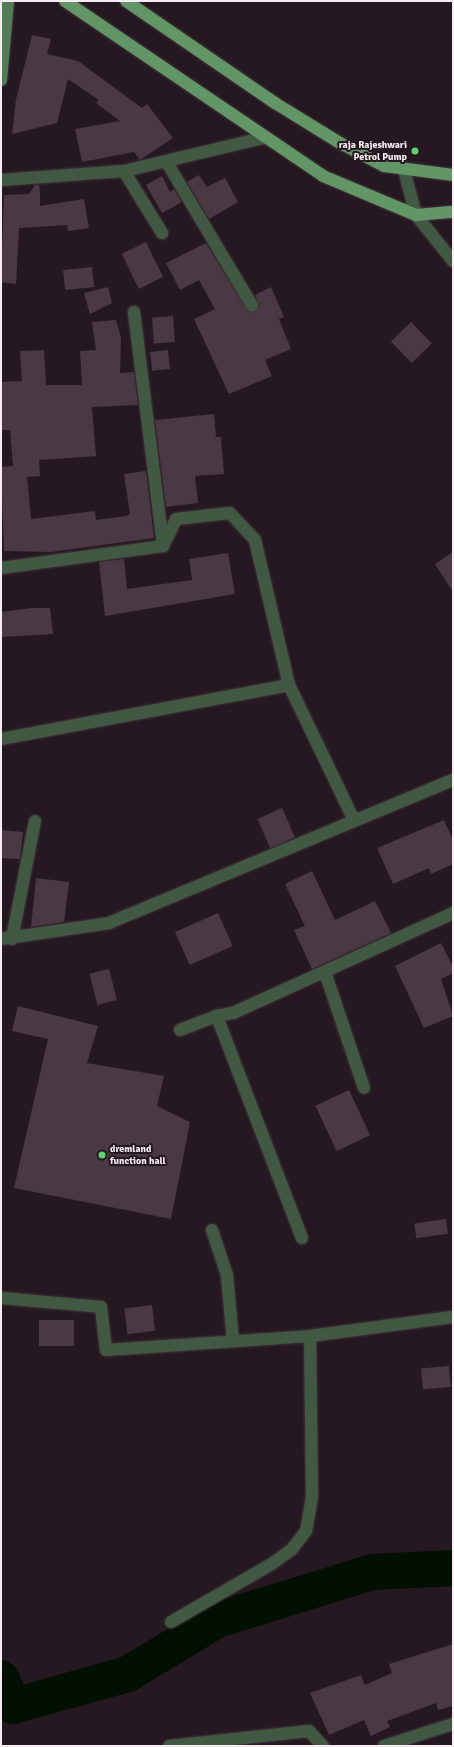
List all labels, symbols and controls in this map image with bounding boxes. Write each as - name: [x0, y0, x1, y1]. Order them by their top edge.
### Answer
- place label: raja Rajeshwari Petrol Pump: [339, 139, 407, 162]
- marker: raja Rajeshwari Petrol Pump: [410, 146, 420, 156]
- place label: dremland function hall: [110, 1143, 166, 1166]
- marker: dremland function hall: [97, 1150, 107, 1160]

